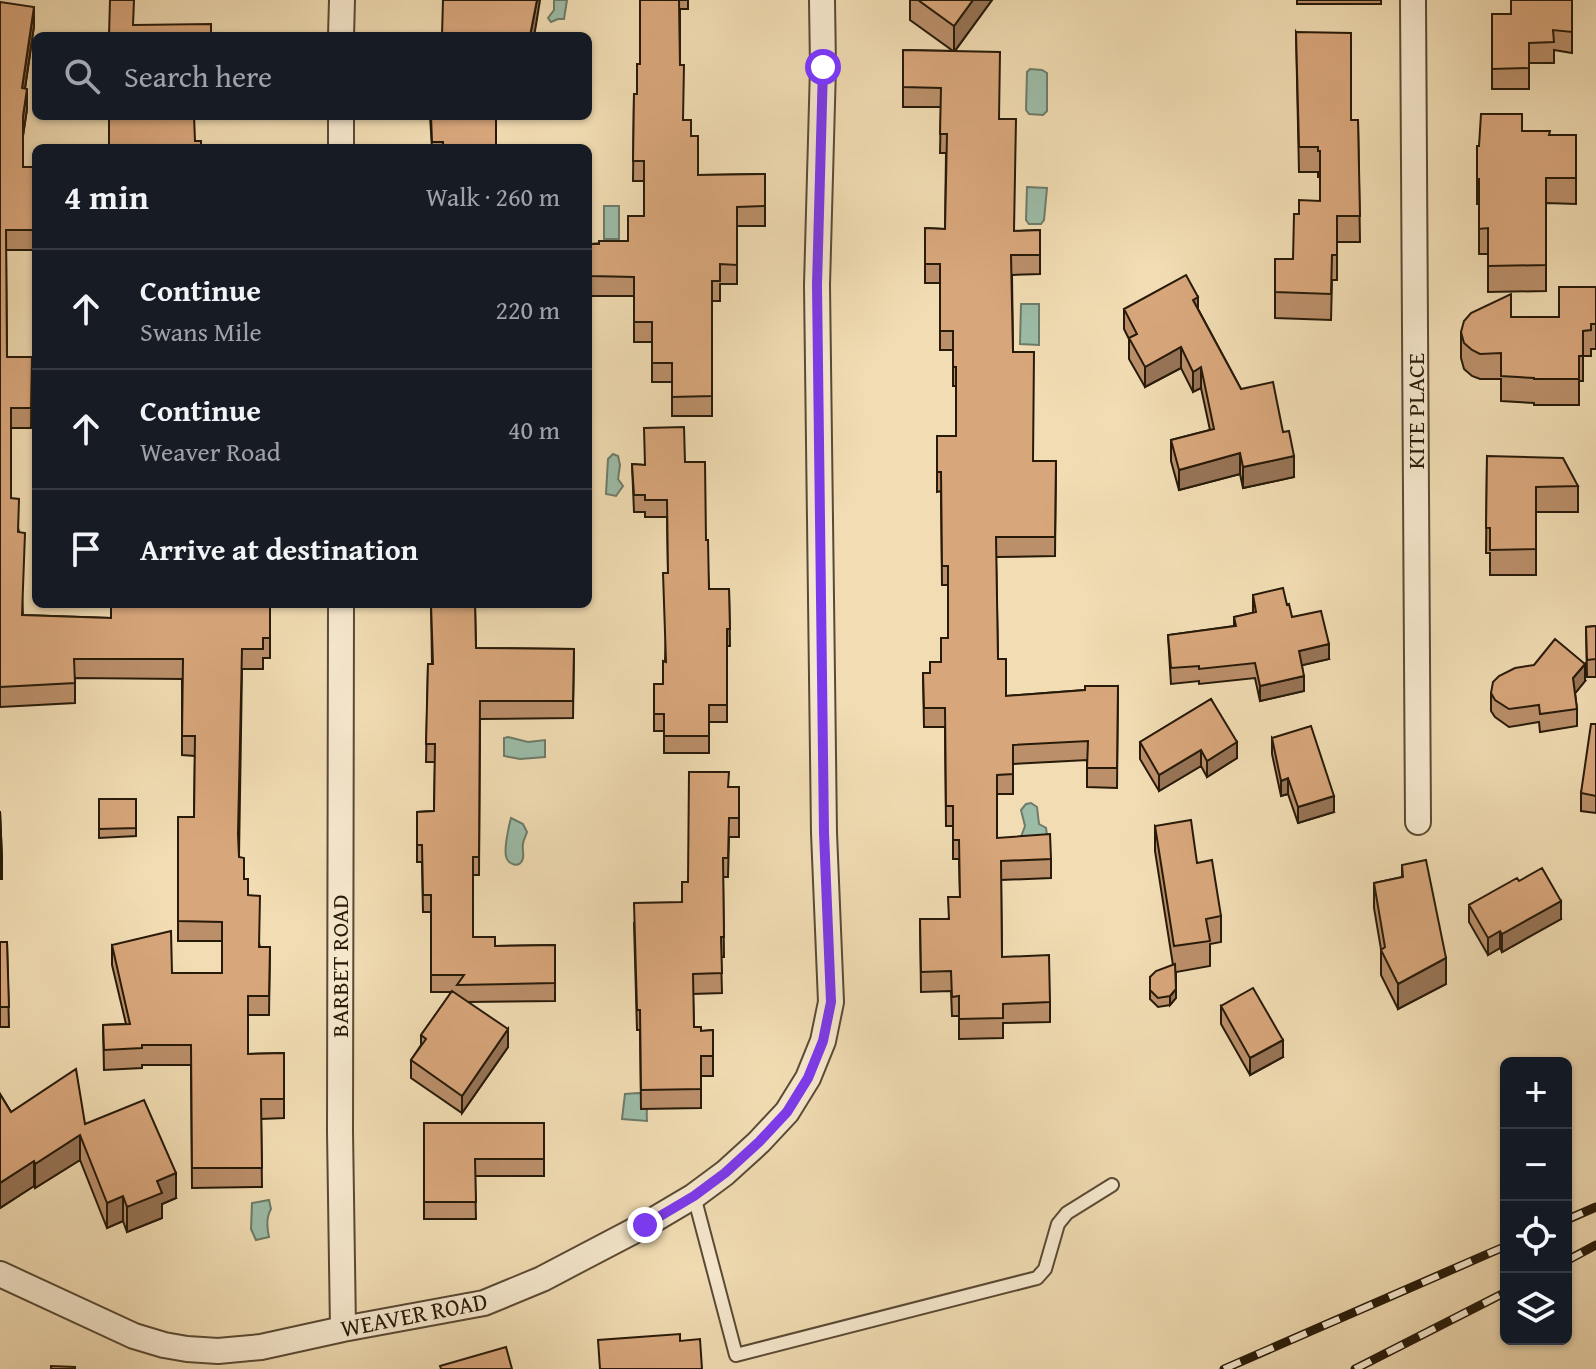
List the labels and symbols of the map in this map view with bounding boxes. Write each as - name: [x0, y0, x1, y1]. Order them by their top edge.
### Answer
- route start: [805, 49, 841, 85]
- street label: KITE PLACE: [1398, 353, 1433, 469]
- street label: BARBET ROAD: [322, 894, 357, 1038]
- route end: [627, 1207, 663, 1243]
- street label: WEAVER ROAD: [337, 1283, 490, 1346]

